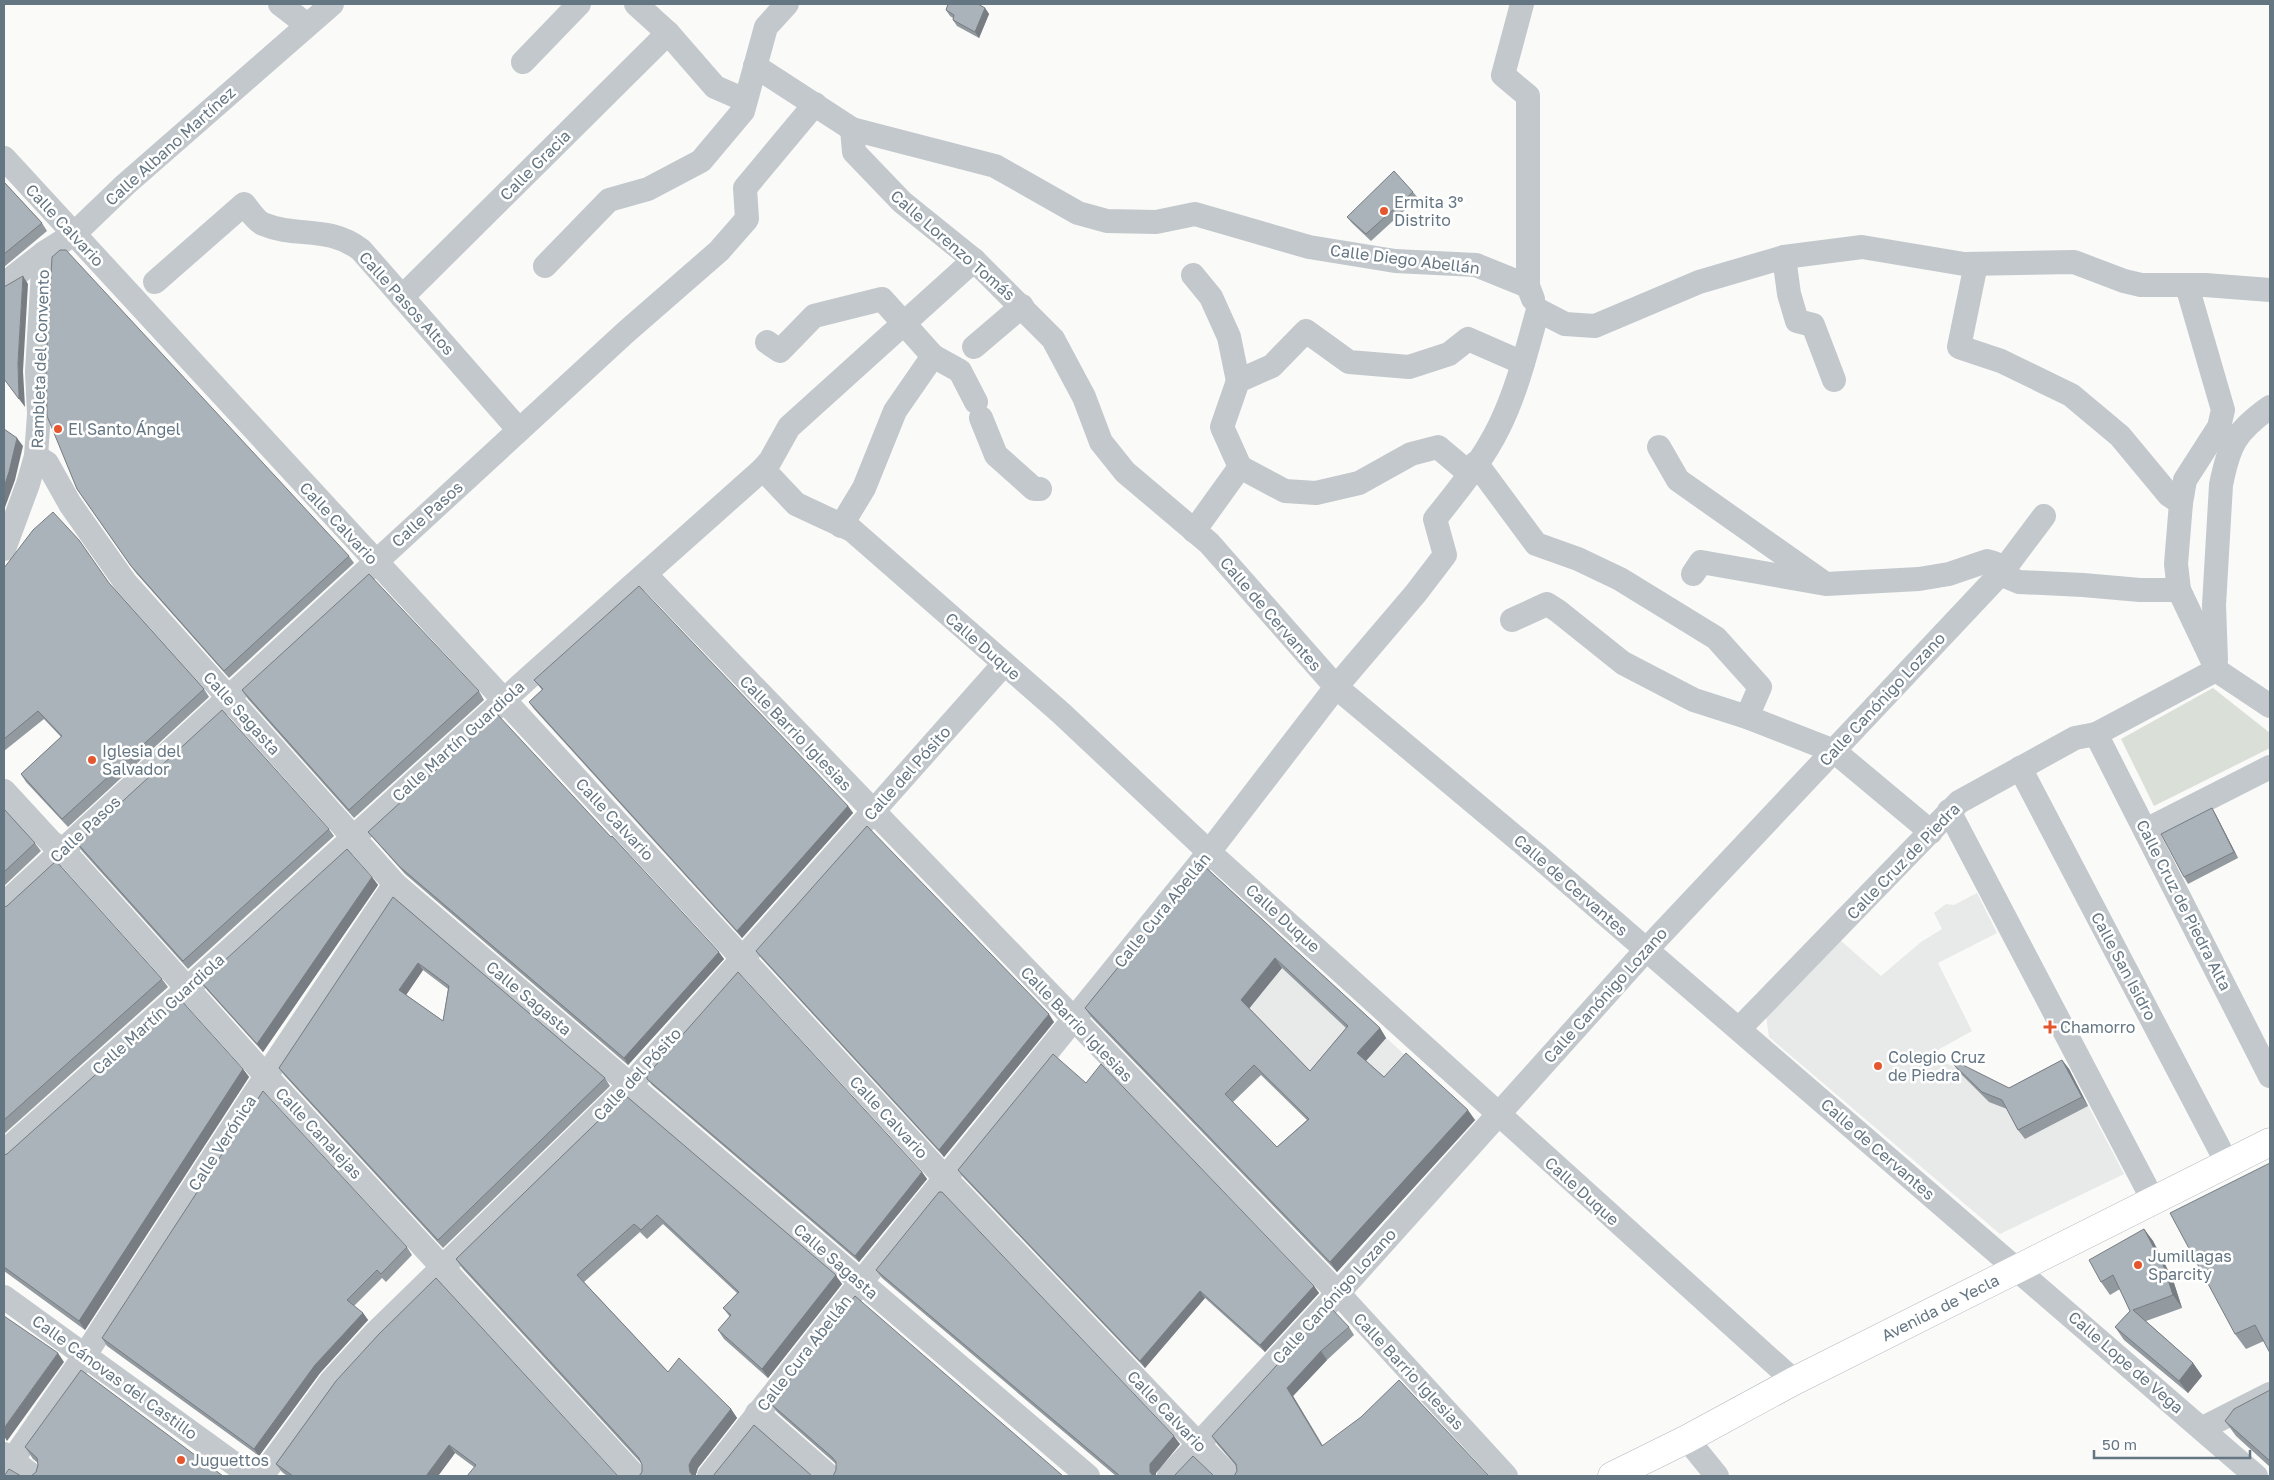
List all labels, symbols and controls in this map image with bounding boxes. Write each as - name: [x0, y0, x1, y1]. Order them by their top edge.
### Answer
- street label: Calle Albano Martínez: [101, 82, 239, 210]
- street label: Calle Gracia: [495, 125, 575, 205]
- street label: Calle Calvario: [22, 180, 108, 270]
- street label: Calle Lorenzo Tomás: [887, 185, 1019, 305]
- place label: Ermita 3º Distrito: [1394, 192, 1463, 230]
- marker: Ermita 3º Distrito: [1378, 205, 1390, 217]
- street label: Calle Diego Abellán: [1329, 240, 1481, 278]
- street label: Calle Pasos Altos: [355, 247, 459, 359]
- street label: Rambleta del Convento: [27, 269, 53, 449]
- place label: El Santo Ángel: [68, 419, 181, 439]
- marker: El Santo Ángel: [52, 423, 64, 435]
- street label: Calle Pasos: [387, 477, 467, 551]
- street label: Calle Calvario: [296, 478, 382, 568]
- street label: Calle de Cervantes: [1216, 553, 1326, 675]
- street label: Calle Duque: [941, 608, 1025, 684]
- street label: Calle Canónigo Lozano: [1815, 628, 1949, 770]
- street label: Calle Sagasta: [199, 667, 285, 759]
- street label: Calle Barrio Iglesias: [736, 671, 856, 795]
- street label: Calle Martín Guardiola: [388, 676, 528, 806]
- street label: Calle del Pósito: [859, 722, 955, 824]
- place label: Iglesia del Salvador: [102, 741, 181, 779]
- marker: Iglesia del Salvador: [86, 754, 98, 766]
- street label: Calle Calvario: [572, 774, 658, 864]
- street label: Calle Pasos: [46, 791, 124, 867]
- street label: Calle Cruz de Piedra: [1842, 799, 1964, 923]
- street label: Calle Cruz de Piedra Alta: [2132, 816, 2236, 994]
- street label: Calle de Cervantes: [1510, 830, 1632, 940]
- street label: Calle Cura Abellán: [1110, 849, 1214, 971]
- street label: Calle Duque: [1242, 879, 1324, 957]
- street label: Calle San Isidro: [2087, 908, 2161, 1024]
- street label: Calle Canónigo Lozano: [1539, 923, 1671, 1067]
- street label: Calle Martín Guardiola: [88, 949, 228, 1079]
- street label: Calle Sagasta: [482, 956, 576, 1040]
- street label: Calle Barrio Iglesias: [1017, 962, 1137, 1086]
- place label: Chamorro: [2060, 1017, 2135, 1037]
- marker: Chamorro: [2044, 1021, 2056, 1033]
- street label: Calle del Pósito: [589, 1023, 685, 1125]
- place label: Colegio Cruz de Piedra: [1888, 1047, 1985, 1085]
- marker: Colegio Cruz de Piedra: [1872, 1060, 1884, 1072]
- street label: Calle Calvario: [846, 1072, 932, 1162]
- street label: Calle Canalejas: [271, 1083, 367, 1183]
- street label: Calle Verónica: [184, 1091, 260, 1195]
- street label: Calle de Cervantes: [1817, 1094, 1939, 1204]
- street label: Calle Duque: [1541, 1152, 1623, 1230]
- street label: Calle Sagasta: [790, 1219, 882, 1303]
- street label: Calle Canónigo Lozano: [1268, 1224, 1400, 1368]
- place label: Jumillagas Sparcity: [2148, 1246, 2232, 1284]
- marker: Jumillagas Sparcity: [2132, 1259, 2144, 1271]
- street label: Avenida de Yecla: [1878, 1270, 2002, 1345]
- street label: Calle Cura Abellán: [752, 1291, 856, 1415]
- street label: Calle Lope de Vega: [2064, 1307, 2188, 1417]
- street label: Calle Barrio Iglesias: [1350, 1308, 1468, 1434]
- street label: Calle Cánovas del Castillo: [28, 1310, 202, 1444]
- street label: Calle Calvario: [1123, 1366, 1211, 1456]
- scale bar: [2094, 1428, 2250, 1460]
- text: 50 m: [2102, 1435, 2137, 1453]
- place label: Juguettos: [191, 1450, 269, 1470]
- marker: Juguettos: [175, 1454, 187, 1466]

